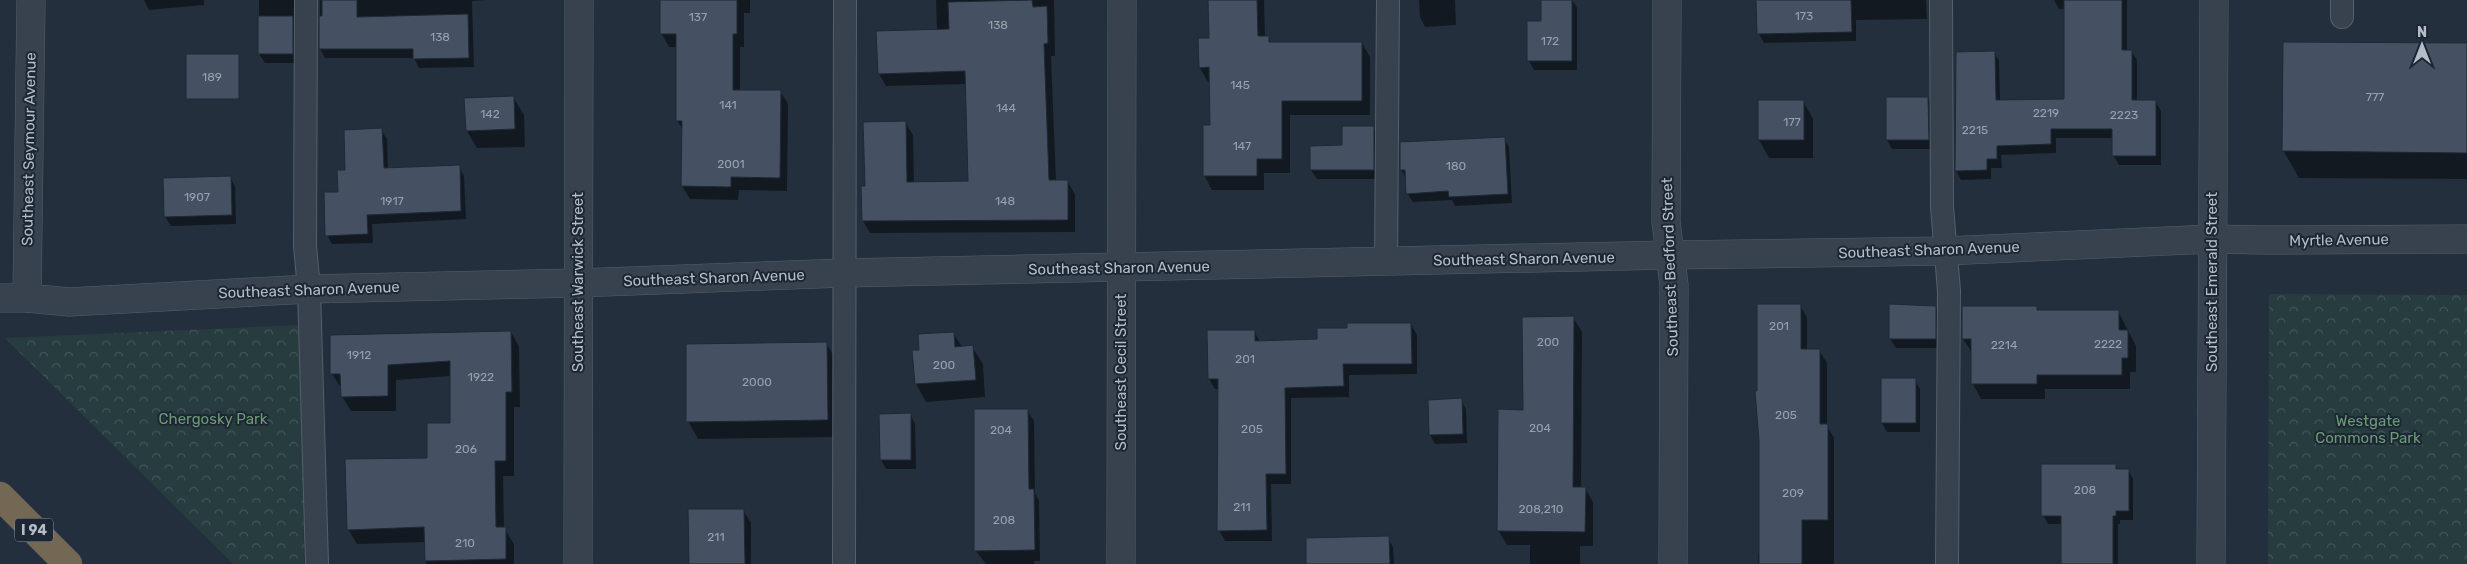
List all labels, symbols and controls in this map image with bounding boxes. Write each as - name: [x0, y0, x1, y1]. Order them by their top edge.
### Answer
- house number: 173: [1795, 9, 1813, 23]
- house number: 137: [689, 10, 707, 24]
- house number: 138: [988, 18, 1008, 32]
- north arrow: [2397, 20, 2447, 70]
- text: N: [2417, 24, 2427, 41]
- house number: 138: [430, 30, 450, 44]
- house number: 172: [1541, 34, 1559, 48]
- street label: Southeast Seymour Avenue: [18, 52, 40, 246]
- house number: 189: [202, 70, 222, 84]
- house number: 145: [1230, 78, 1250, 92]
- house number: 777: [2366, 90, 2384, 104]
- house number: 141: [719, 98, 737, 112]
- house number: 144: [996, 101, 1017, 115]
- house number: 2219: [2033, 106, 2059, 120]
- house number: 142: [480, 107, 500, 121]
- house number: 2223: [2110, 108, 2138, 122]
- house number: 177: [1783, 115, 1801, 129]
- house number: 2215: [1962, 123, 1988, 137]
- house number: 147: [1233, 139, 1251, 153]
- house number: 2001: [717, 157, 745, 171]
- house number: 180: [1446, 159, 1466, 173]
- street label: Southeast Bedford Street: [1658, 177, 1682, 357]
- house number: 1907: [184, 190, 210, 204]
- street label: Southeast Warwick Street: [569, 192, 587, 372]
- street label: Southeast Emerald Street: [2203, 192, 2221, 372]
- house number: 1917: [380, 194, 404, 208]
- house number: 148: [995, 194, 1015, 208]
- street label: Myrtle Avenue: [2289, 230, 2389, 250]
- street label: Southeast Sharon Avenue: [1838, 238, 2020, 262]
- street label: Southeast Sharon Avenue: [1433, 248, 1615, 270]
- street label: Southeast Sharon Avenue: [1028, 257, 1210, 279]
- street label: Southeast Sharon Avenue: [623, 266, 805, 290]
- street label: Southeast Sharon Avenue: [218, 278, 400, 302]
- street label: Southeast Cecil Street: [1112, 293, 1130, 450]
- house number: 201: [1769, 319, 1789, 333]
- house number: 200: [1537, 335, 1559, 349]
- house number: 2222: [2094, 337, 2122, 351]
- house number: 2214: [1991, 338, 2018, 352]
- house number: 1912: [347, 348, 371, 362]
- house number: 201: [1235, 352, 1255, 366]
- house number: 200: [933, 358, 955, 372]
- house number: 1922: [468, 370, 494, 384]
- house number: 2000: [742, 375, 772, 389]
- house number: 205: [1775, 408, 1797, 422]
- park label: Chergosky Park: [159, 410, 268, 428]
- park label: Westgate Commons Park: [2315, 412, 2421, 447]
- house number: 204: [1529, 421, 1552, 435]
- house number: 205: [1241, 422, 1263, 436]
- house number: 204: [990, 423, 1013, 437]
- house number: 206: [455, 442, 477, 456]
- house number: 208: [2074, 483, 2096, 497]
- house number: 209: [1782, 486, 1804, 500]
- house number: 211: [1233, 500, 1251, 514]
- house number: 208,210: [1519, 502, 1563, 516]
- house number: 208: [993, 513, 1015, 527]
- road number: I 94: [15, 518, 53, 542]
- house number: 211: [707, 530, 725, 544]
- house number: 210: [455, 536, 475, 550]

